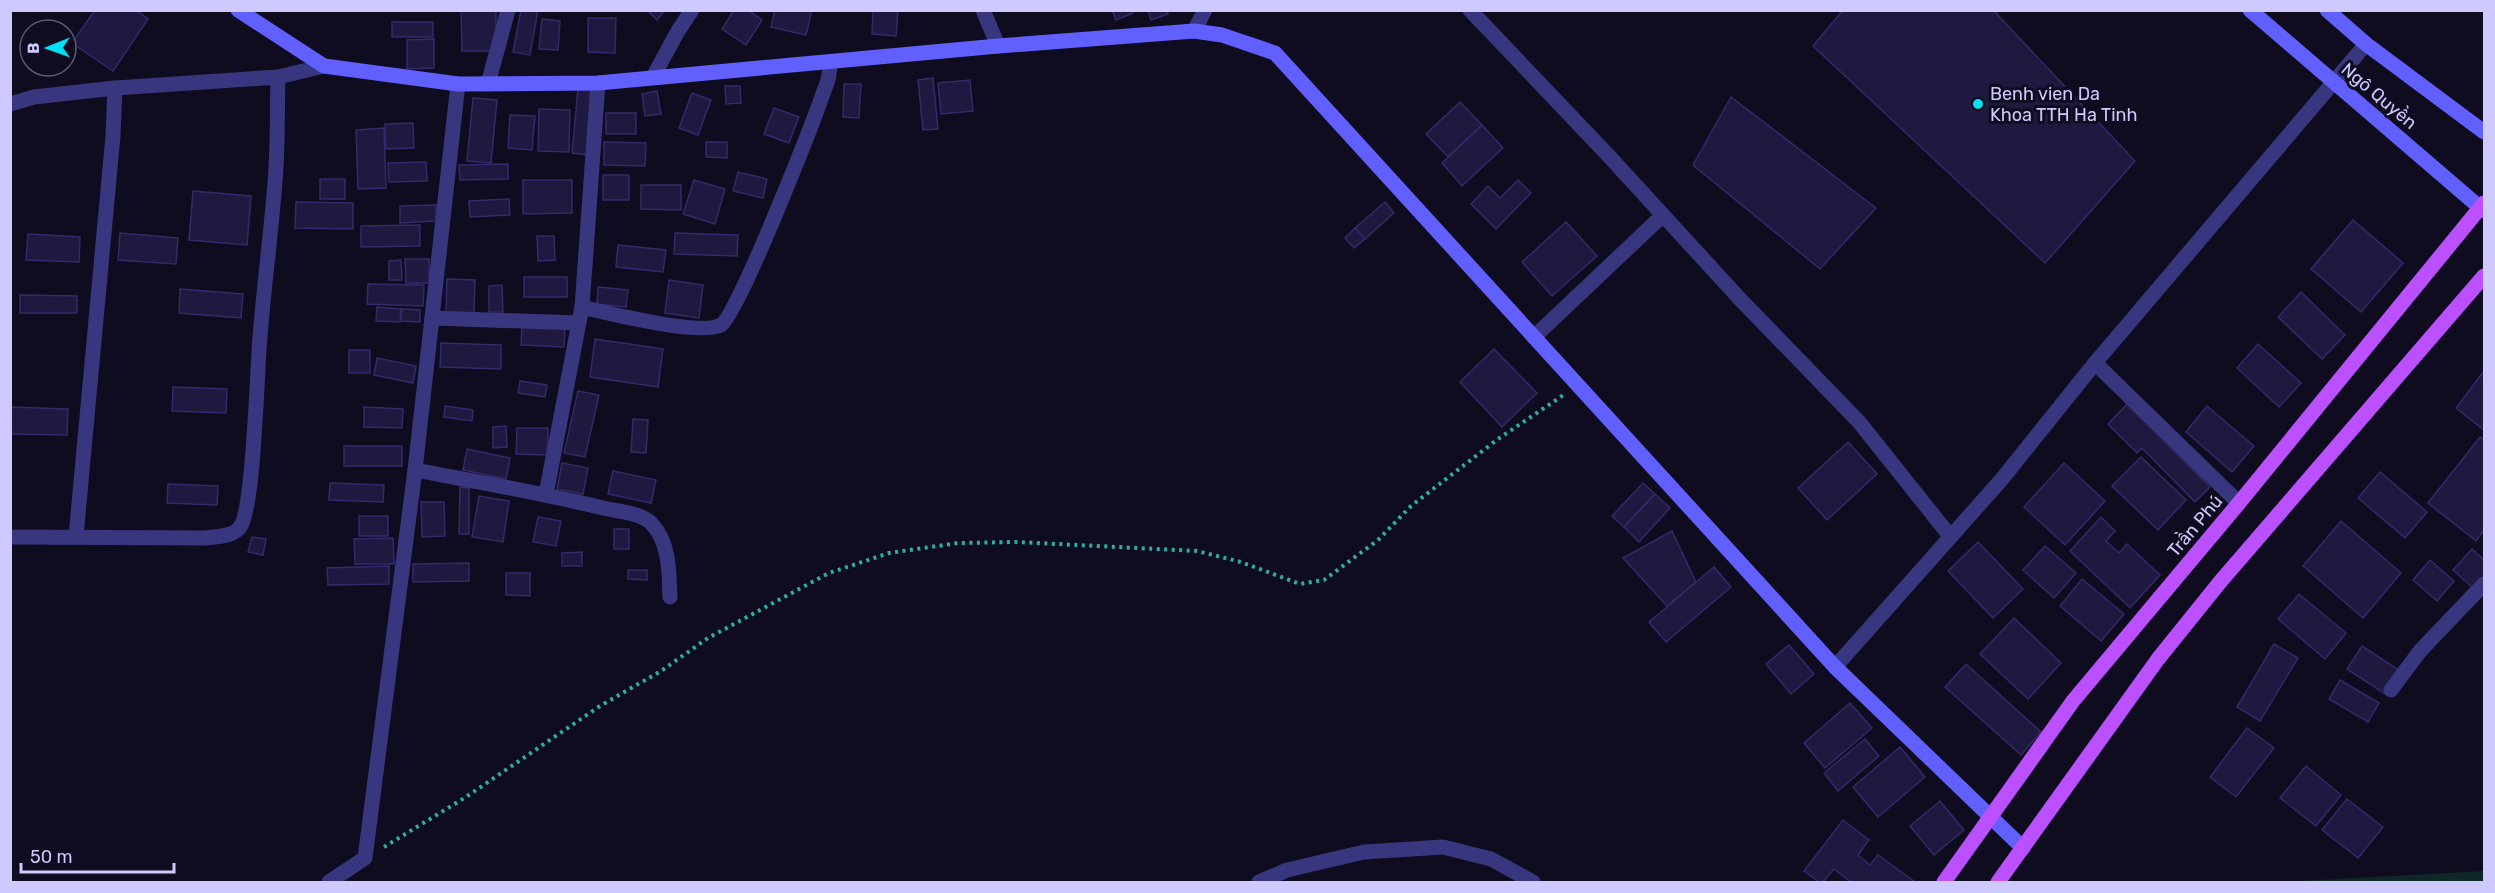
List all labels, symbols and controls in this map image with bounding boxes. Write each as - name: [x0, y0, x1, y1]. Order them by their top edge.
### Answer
- north arrow: [18, 18, 78, 78]
- text: B: [24, 42, 43, 54]
- street label: Ngô Quyền: [2337, 57, 2422, 134]
- place label: Benh vien Da Khoa TTH Ha Tinh: [1990, 83, 2137, 126]
- marker: Benh vien Da Khoa TTH Ha Tinh: [1971, 97, 1985, 111]
- street label: Trần Phú: [2162, 490, 2227, 562]
- scale bar: [21, 836, 174, 874]
- text: 50 m: [30, 846, 73, 868]

